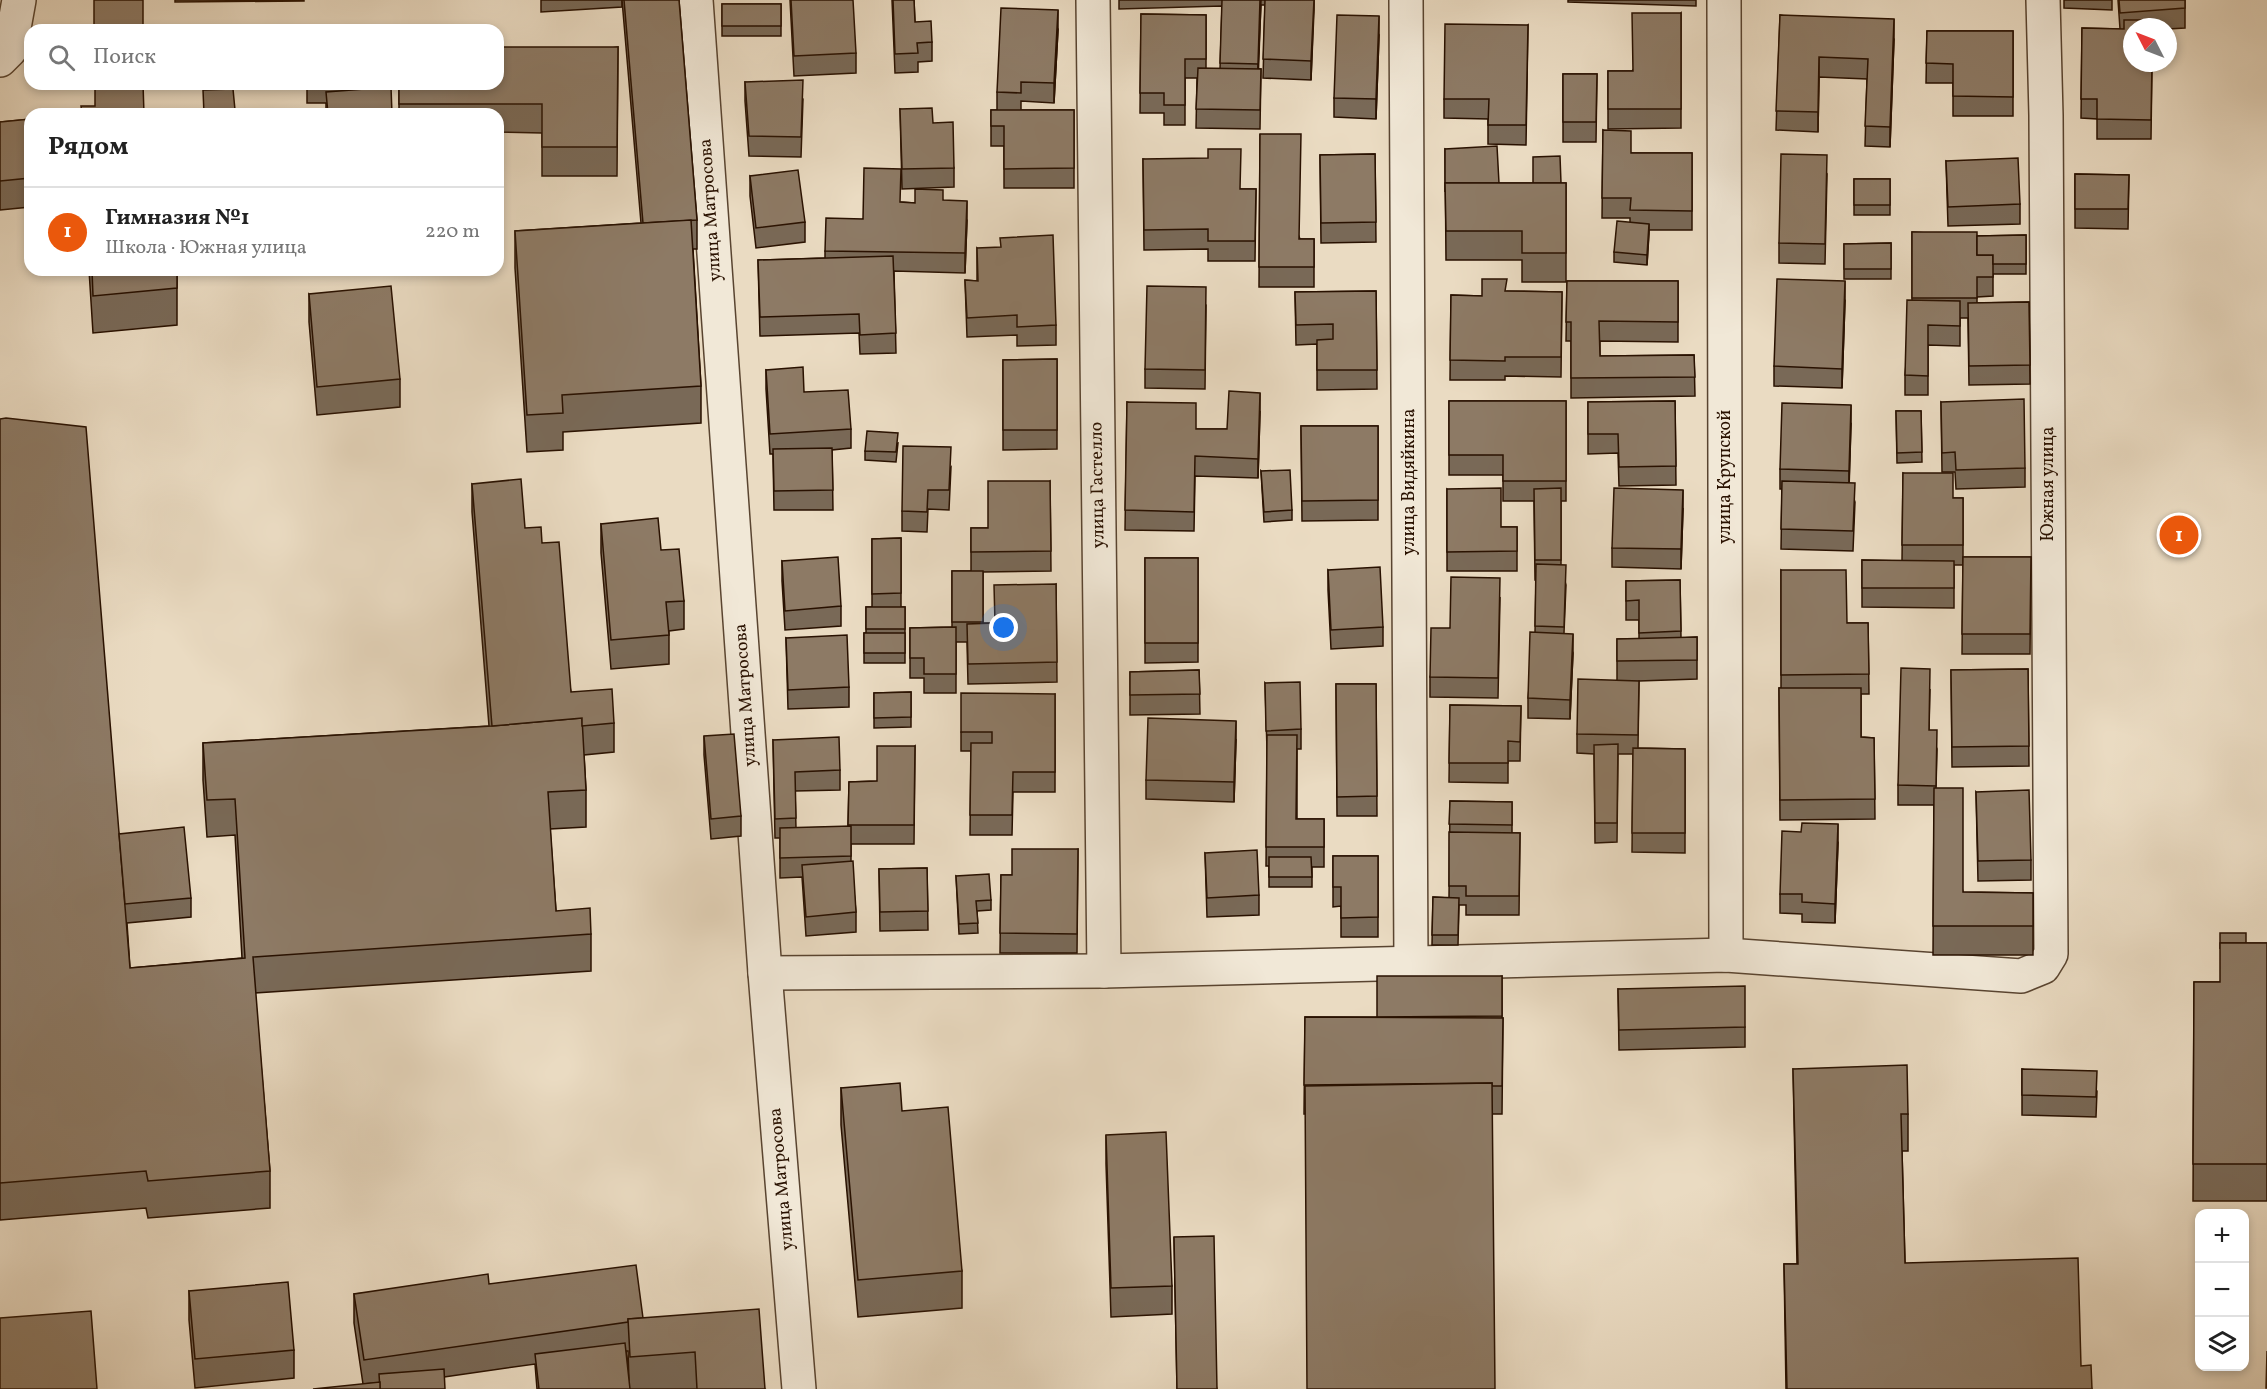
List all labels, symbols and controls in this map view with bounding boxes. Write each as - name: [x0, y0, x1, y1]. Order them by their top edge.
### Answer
- north arrow: [2123, 18, 2177, 72]
- search box: [24, 24, 504, 90]
- icon: search: [45, 41, 78, 74]
- text: Поиск: [93, 42, 156, 73]
- text: Рядом: [48, 129, 128, 165]
- street label: улица Матросова: [694, 138, 728, 282]
- text: Гимназия №1: [105, 203, 250, 234]
- text: 1: [63, 218, 72, 246]
- text: 220 m: [425, 218, 480, 246]
- text: Школа · Южная улица: [105, 234, 307, 262]
- street label: улица Видяйкина: [1397, 409, 1422, 555]
- street label: улица Крупской: [1713, 410, 1738, 544]
- street label: улица Гастелло: [1084, 421, 1112, 549]
- street label: Южная улица: [2036, 426, 2061, 542]
- pin: 1: [2160, 512, 2198, 558]
- your location: [989, 613, 1018, 642]
- street label: улица Матросова: [729, 623, 763, 767]
- street label: улица Матросова: [763, 1107, 801, 1251]
- map controls: [2195, 1209, 2249, 1371]
- button: +: [2195, 1209, 2249, 1263]
- button: −: [2195, 1263, 2249, 1317]
- button: layers: [2195, 1317, 2249, 1371]

